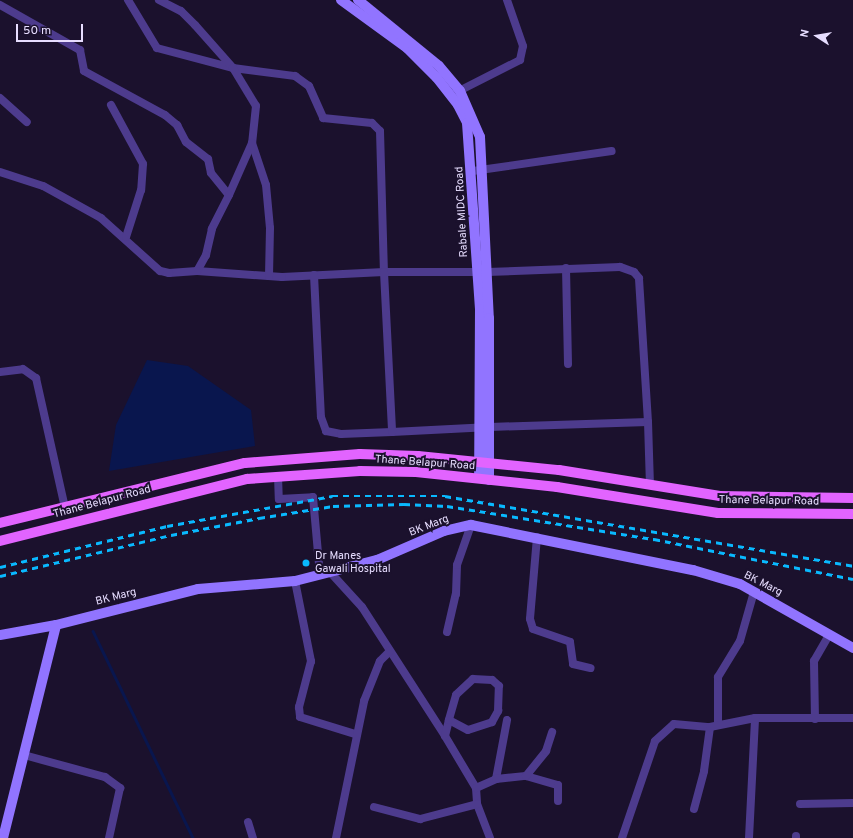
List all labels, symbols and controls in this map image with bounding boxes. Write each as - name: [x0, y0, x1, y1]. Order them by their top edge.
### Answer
- scale bar: [18, 16, 85, 42]
- north arrow: [797, 16, 837, 56]
- text: 50 m: [23, 23, 51, 39]
- text: N: [798, 28, 813, 39]
- street label: Rabale MIDC Road: [453, 166, 471, 258]
- street label: Thane Belapur Road: [375, 453, 475, 473]
- street label: Thane Belapur Road: [52, 483, 152, 521]
- street label: Thane Belapur Road: [719, 494, 819, 508]
- street label: BK Marg: [407, 512, 451, 540]
- place label: Dr Manes Gawali Hospital: [315, 550, 391, 576]
- marker: Dr Manes Gawali Hospital: [300, 557, 312, 569]
- street label: BK Marg: [741, 569, 785, 599]
- street label: BK Marg: [94, 586, 138, 608]

